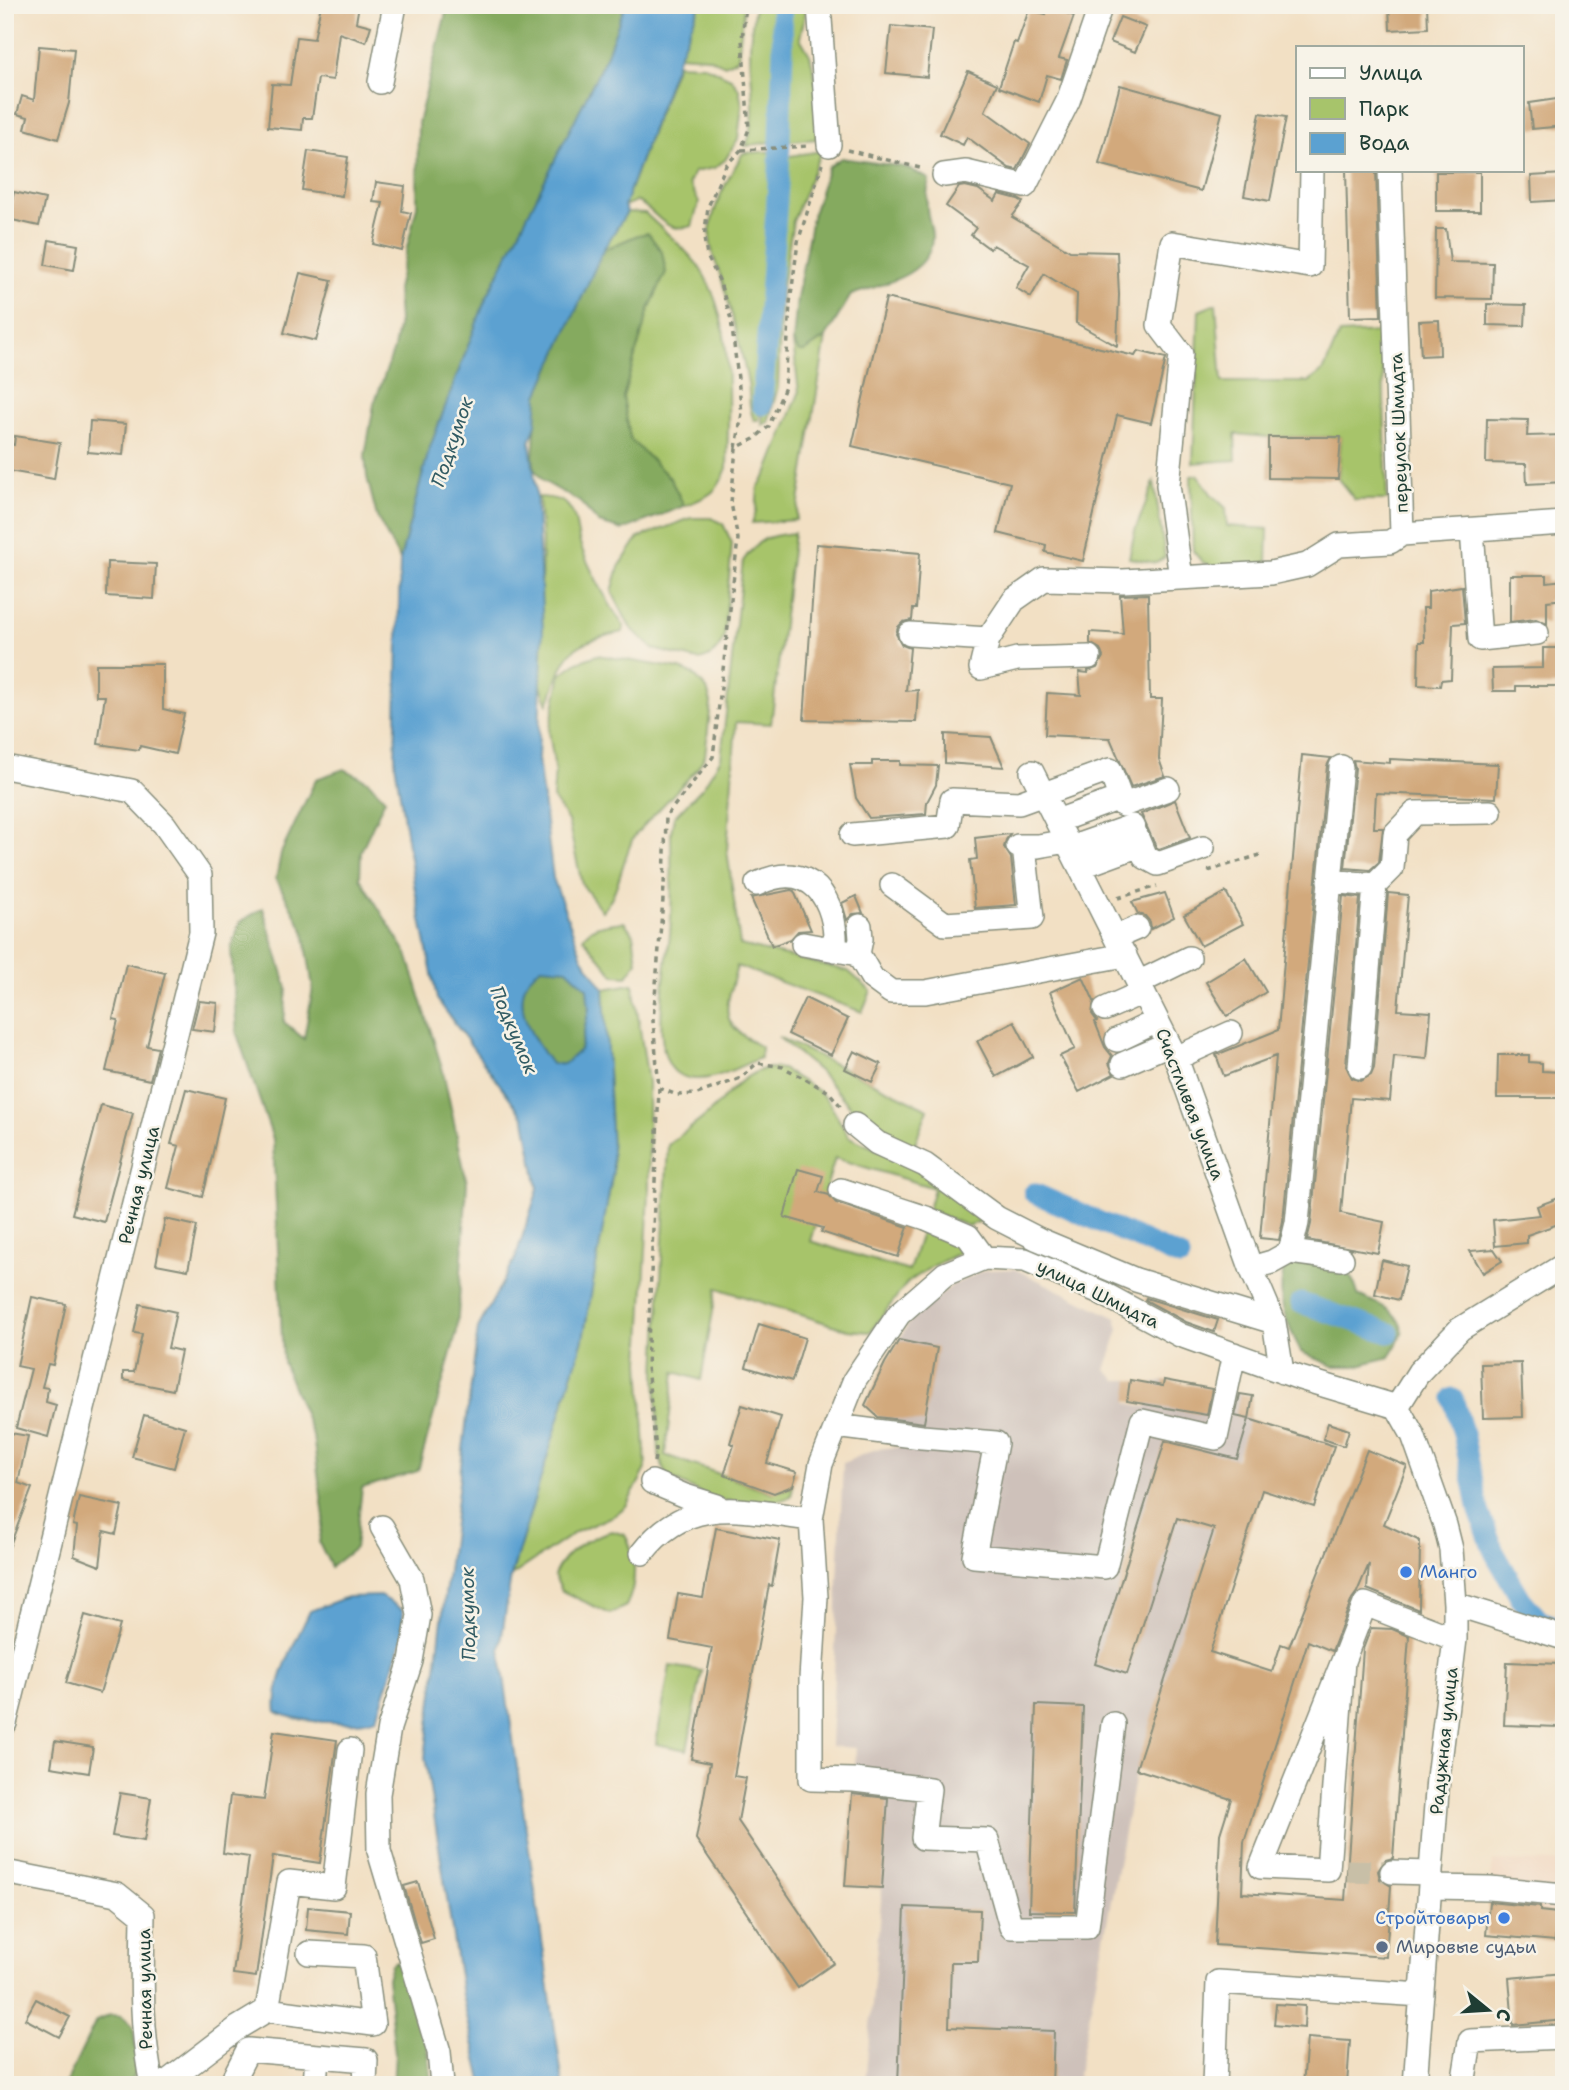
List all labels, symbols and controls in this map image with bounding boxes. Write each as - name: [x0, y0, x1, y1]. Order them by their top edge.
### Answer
- legend: [1296, 46, 1524, 172]
- text: Улица: [1359, 59, 1422, 87]
- text: Парк: [1359, 95, 1409, 123]
- text: Вода: [1359, 129, 1409, 157]
- street label: переулок Шмидта: [1384, 353, 1414, 513]
- water label: Подкумок: [425, 393, 479, 490]
- water label: Подкумок: [484, 982, 544, 1079]
- street label: Счастливая улица: [1150, 1025, 1230, 1183]
- street label: Речная улица: [113, 1123, 165, 1247]
- street label: улица Шмидта: [1033, 1254, 1163, 1334]
- place label: Манго: [1420, 1560, 1477, 1584]
- marker: Манго: [1398, 1564, 1414, 1580]
- water label: Подкумок: [455, 1566, 481, 1661]
- street label: Радужная улица: [1424, 1666, 1464, 1816]
- place label: Стройтовары: [1375, 1906, 1490, 1930]
- marker: Стройтовары: [1496, 1910, 1512, 1926]
- street label: Речная улица: [132, 1928, 158, 2050]
- place label: Мировые судьи: [1396, 1935, 1537, 1959]
- marker: Мировые судьи: [1374, 1939, 1390, 1955]
- north arrow: [1454, 1974, 1524, 2044]
- text: С: [1490, 2006, 1517, 2025]

